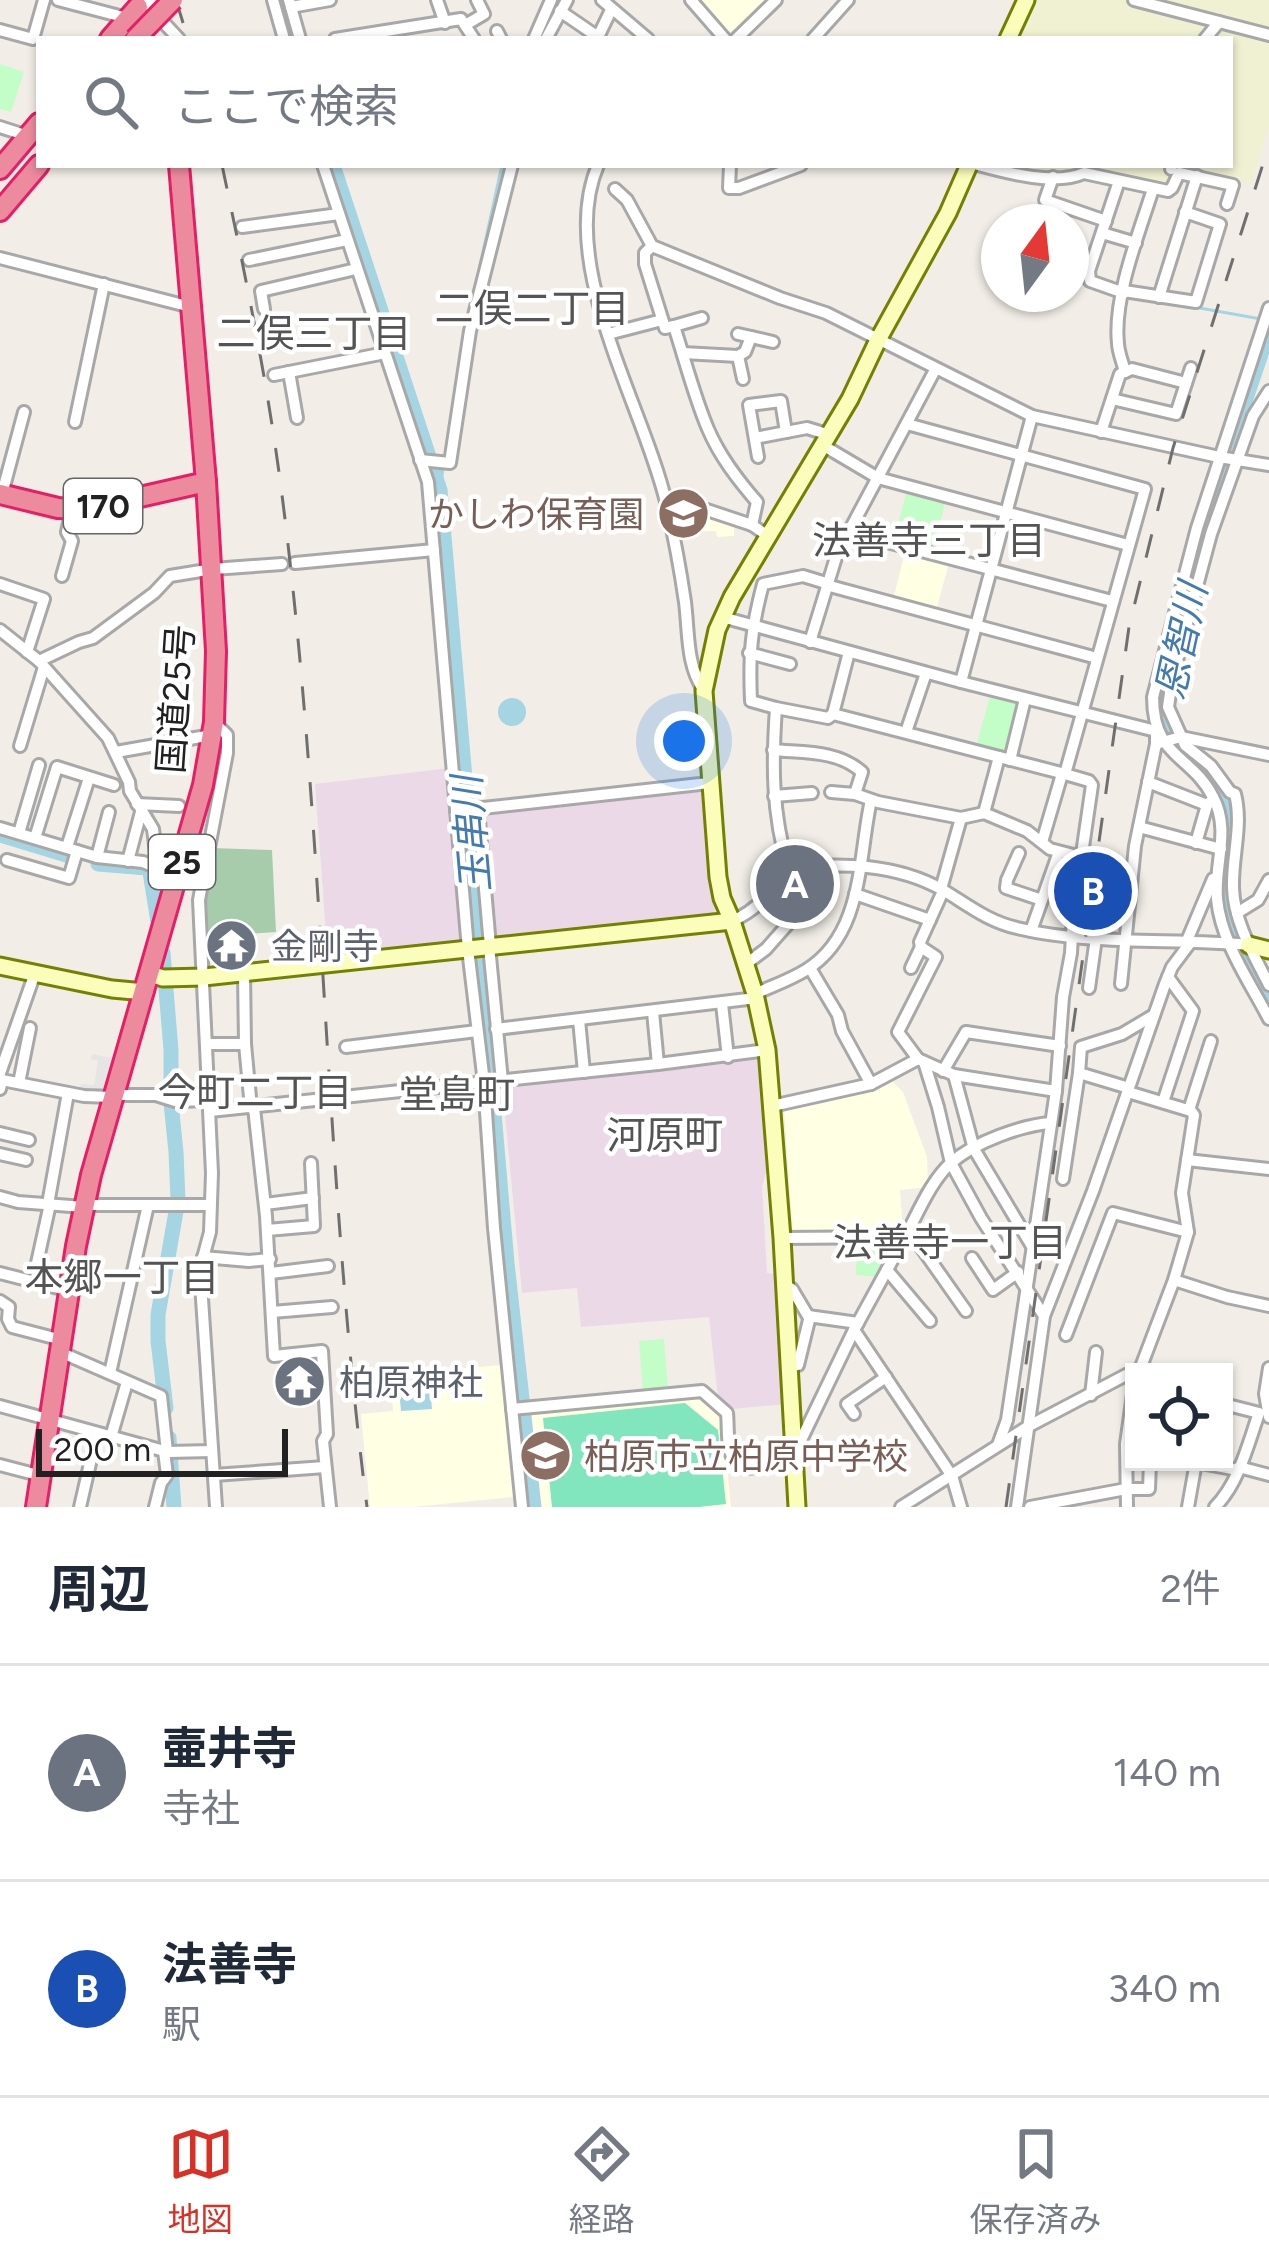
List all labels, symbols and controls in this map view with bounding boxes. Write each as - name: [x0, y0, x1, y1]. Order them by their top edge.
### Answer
- search box: [36, 36, 1233, 168]
- icon: search: [78, 69, 144, 135]
- text: ここで検索: [174, 79, 399, 133]
- north arrow: [981, 204, 1089, 312]
- district label: 二俣二丁目: [434, 285, 630, 332]
- district label: 二俣三丁目: [216, 310, 412, 357]
- road number: 170: [64, 479, 142, 533]
- school or university icon: かしわ保育園: [655, 486, 711, 542]
- place label: かしわ保育園: [428, 493, 644, 536]
- district label: 法善寺三丁目: [812, 517, 1046, 564]
- water label: 恩智川: [1146, 575, 1217, 703]
- street label: 国道25号: [149, 623, 202, 775]
- your location: [654, 711, 714, 771]
- water label: 玉串川: [443, 770, 500, 894]
- road number: 25: [149, 835, 215, 889]
- pin: A: [756, 839, 834, 929]
- pin: B: [1054, 846, 1132, 936]
- temple icon: 金剛寺: [204, 918, 260, 974]
- place label: 金剛寺: [271, 925, 379, 968]
- district label: 今町二丁目: [157, 1069, 353, 1116]
- district label: 堂島町: [398, 1071, 516, 1118]
- district label: 河原町: [606, 1112, 724, 1159]
- district label: 法善寺一丁目: [833, 1219, 1067, 1266]
- district label: 本郷一丁目: [24, 1254, 220, 1301]
- temple icon: 柏原神社: [272, 1354, 328, 1410]
- place label: 柏原神社: [339, 1361, 483, 1404]
- map controls: [1125, 1363, 1233, 1471]
- button: locate: [1125, 1363, 1233, 1471]
- scale bar: [36, 1423, 288, 1476]
- school or university icon: 柏原市立柏原中学校: [517, 1428, 573, 1484]
- text: 200 m: [54, 1430, 151, 1469]
- place label: 柏原市立柏原中学校: [584, 1435, 908, 1478]
- text: 周辺: [48, 1559, 150, 1620]
- text: 2件: [1160, 1565, 1221, 1612]
- text: 壷井寺: [162, 1721, 297, 1775]
- text: A: [73, 1749, 101, 1796]
- text: 140 m: [1113, 1749, 1221, 1796]
- text: 寺社: [162, 1785, 240, 1832]
- text: 法善寺: [162, 1937, 297, 1991]
- text: B: [75, 1965, 99, 2012]
- text: 340 m: [1108, 1965, 1221, 2012]
- text: 駅: [162, 2001, 201, 2048]
- tab: 地図: [168, 2121, 234, 2241]
- tab: 経路: [569, 2121, 635, 2241]
- tab: 保存済み: [970, 2121, 1102, 2241]

